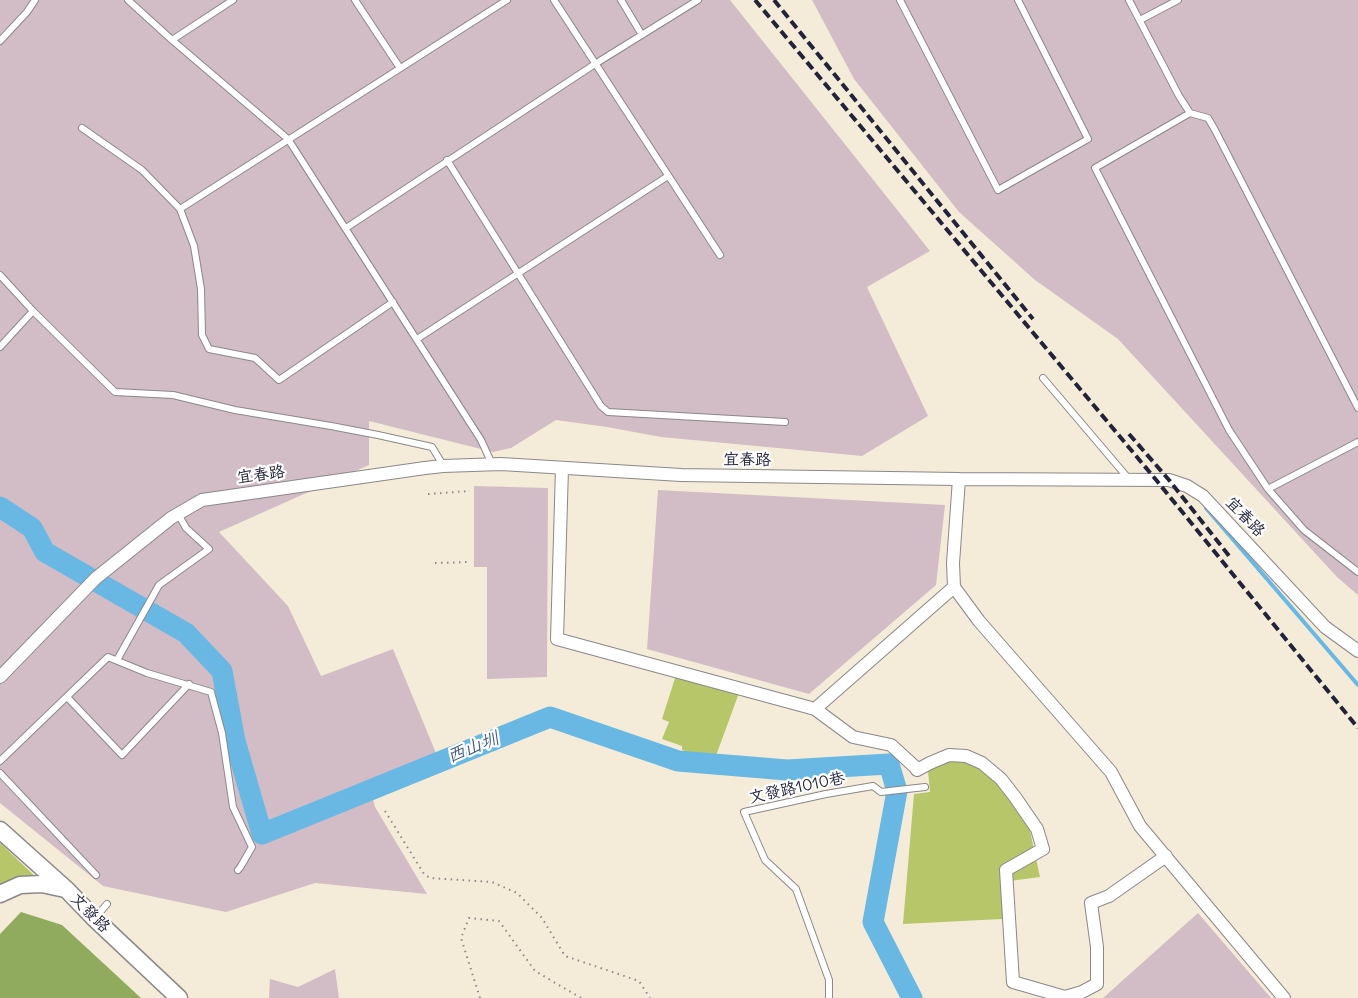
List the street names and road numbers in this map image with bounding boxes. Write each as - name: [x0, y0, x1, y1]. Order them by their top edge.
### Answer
- street label: 宜春路: [723, 450, 771, 470]
- street label: 宜春路: [236, 462, 286, 488]
- street label: 宜春路: [1221, 493, 1269, 541]
- street label: 文發路1010巷: [747, 768, 847, 808]
- street label: 文發路: [66, 889, 114, 937]

